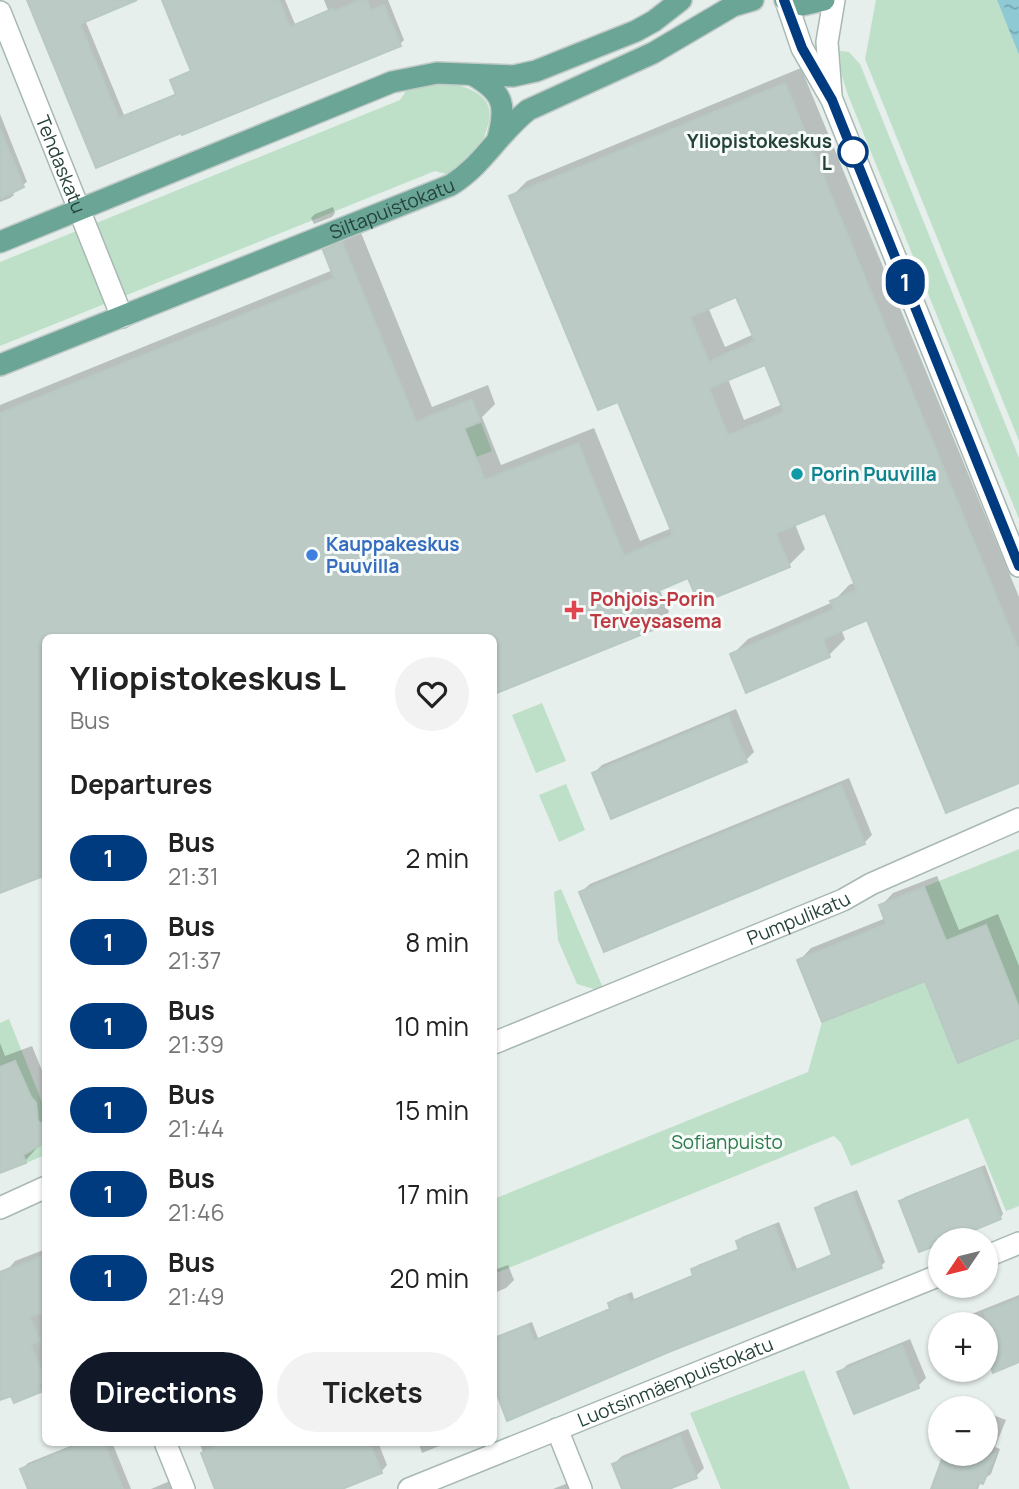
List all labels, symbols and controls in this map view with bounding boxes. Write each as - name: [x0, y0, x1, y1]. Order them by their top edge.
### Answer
- street label: Tehdaskatu: [30, 112, 92, 217]
- place label: Yliopistokeskus L: [687, 128, 832, 176]
- marker: Yliopistokeskus L: [838, 137, 868, 167]
- street label: Siltapuistokatu: [325, 172, 459, 245]
- line badge: 1: [882, 259, 928, 305]
- text: 1: [900, 265, 910, 298]
- place label: Porin Puuvilla: [811, 461, 937, 487]
- marker: Porin Puuvilla: [789, 466, 805, 482]
- place label: Kauppakeskus Puuvilla: [326, 531, 460, 579]
- marker: Kauppakeskus Puuvilla: [304, 547, 320, 563]
- place label: Pohjois-Porin Terveysasema: [590, 586, 722, 634]
- marker: Pohjois-Porin Terveysasema: [564, 600, 584, 620]
- text: Yliopistokeskus L: [70, 655, 346, 700]
- button: heart: [395, 657, 469, 731]
- text: Bus: [70, 704, 110, 736]
- text: Departures: [70, 766, 212, 802]
- text: Bus: [168, 824, 215, 860]
- text: 2 min: [405, 840, 469, 876]
- text: 1: [103, 841, 114, 874]
- text: 21:31: [168, 860, 219, 892]
- street label: Pumpulikatu: [743, 886, 855, 951]
- text: Bus: [168, 908, 215, 944]
- text: 8 min: [405, 924, 469, 960]
- text: 1: [103, 925, 114, 958]
- text: 21:37: [168, 944, 221, 976]
- text: Bus: [168, 992, 215, 1028]
- text: 10 min: [394, 1008, 469, 1044]
- text: 1: [103, 1009, 114, 1042]
- text: 21:39: [168, 1028, 224, 1060]
- text: Bus: [168, 1076, 215, 1112]
- text: 15 min: [395, 1092, 469, 1128]
- text: 1: [103, 1093, 114, 1126]
- text: 21:44: [168, 1112, 224, 1144]
- park label: Sofianpuisto: [671, 1129, 783, 1155]
- text: Bus: [168, 1160, 215, 1196]
- text: 17 min: [397, 1176, 469, 1212]
- text: 1: [103, 1177, 114, 1210]
- text: 21:46: [168, 1196, 225, 1228]
- north arrow: [928, 1228, 998, 1298]
- map controls: [928, 1228, 998, 1466]
- text: Bus: [168, 1244, 215, 1280]
- text: 20 min: [390, 1260, 469, 1296]
- text: 1: [103, 1261, 114, 1294]
- text: 21:49: [168, 1280, 225, 1312]
- button: +: [928, 1312, 998, 1382]
- street label: Luotsinmäenpuistokatu: [574, 1331, 777, 1433]
- button: Directions: [70, 1352, 263, 1432]
- button: Tickets: [277, 1352, 469, 1432]
- button: −: [928, 1396, 998, 1466]

